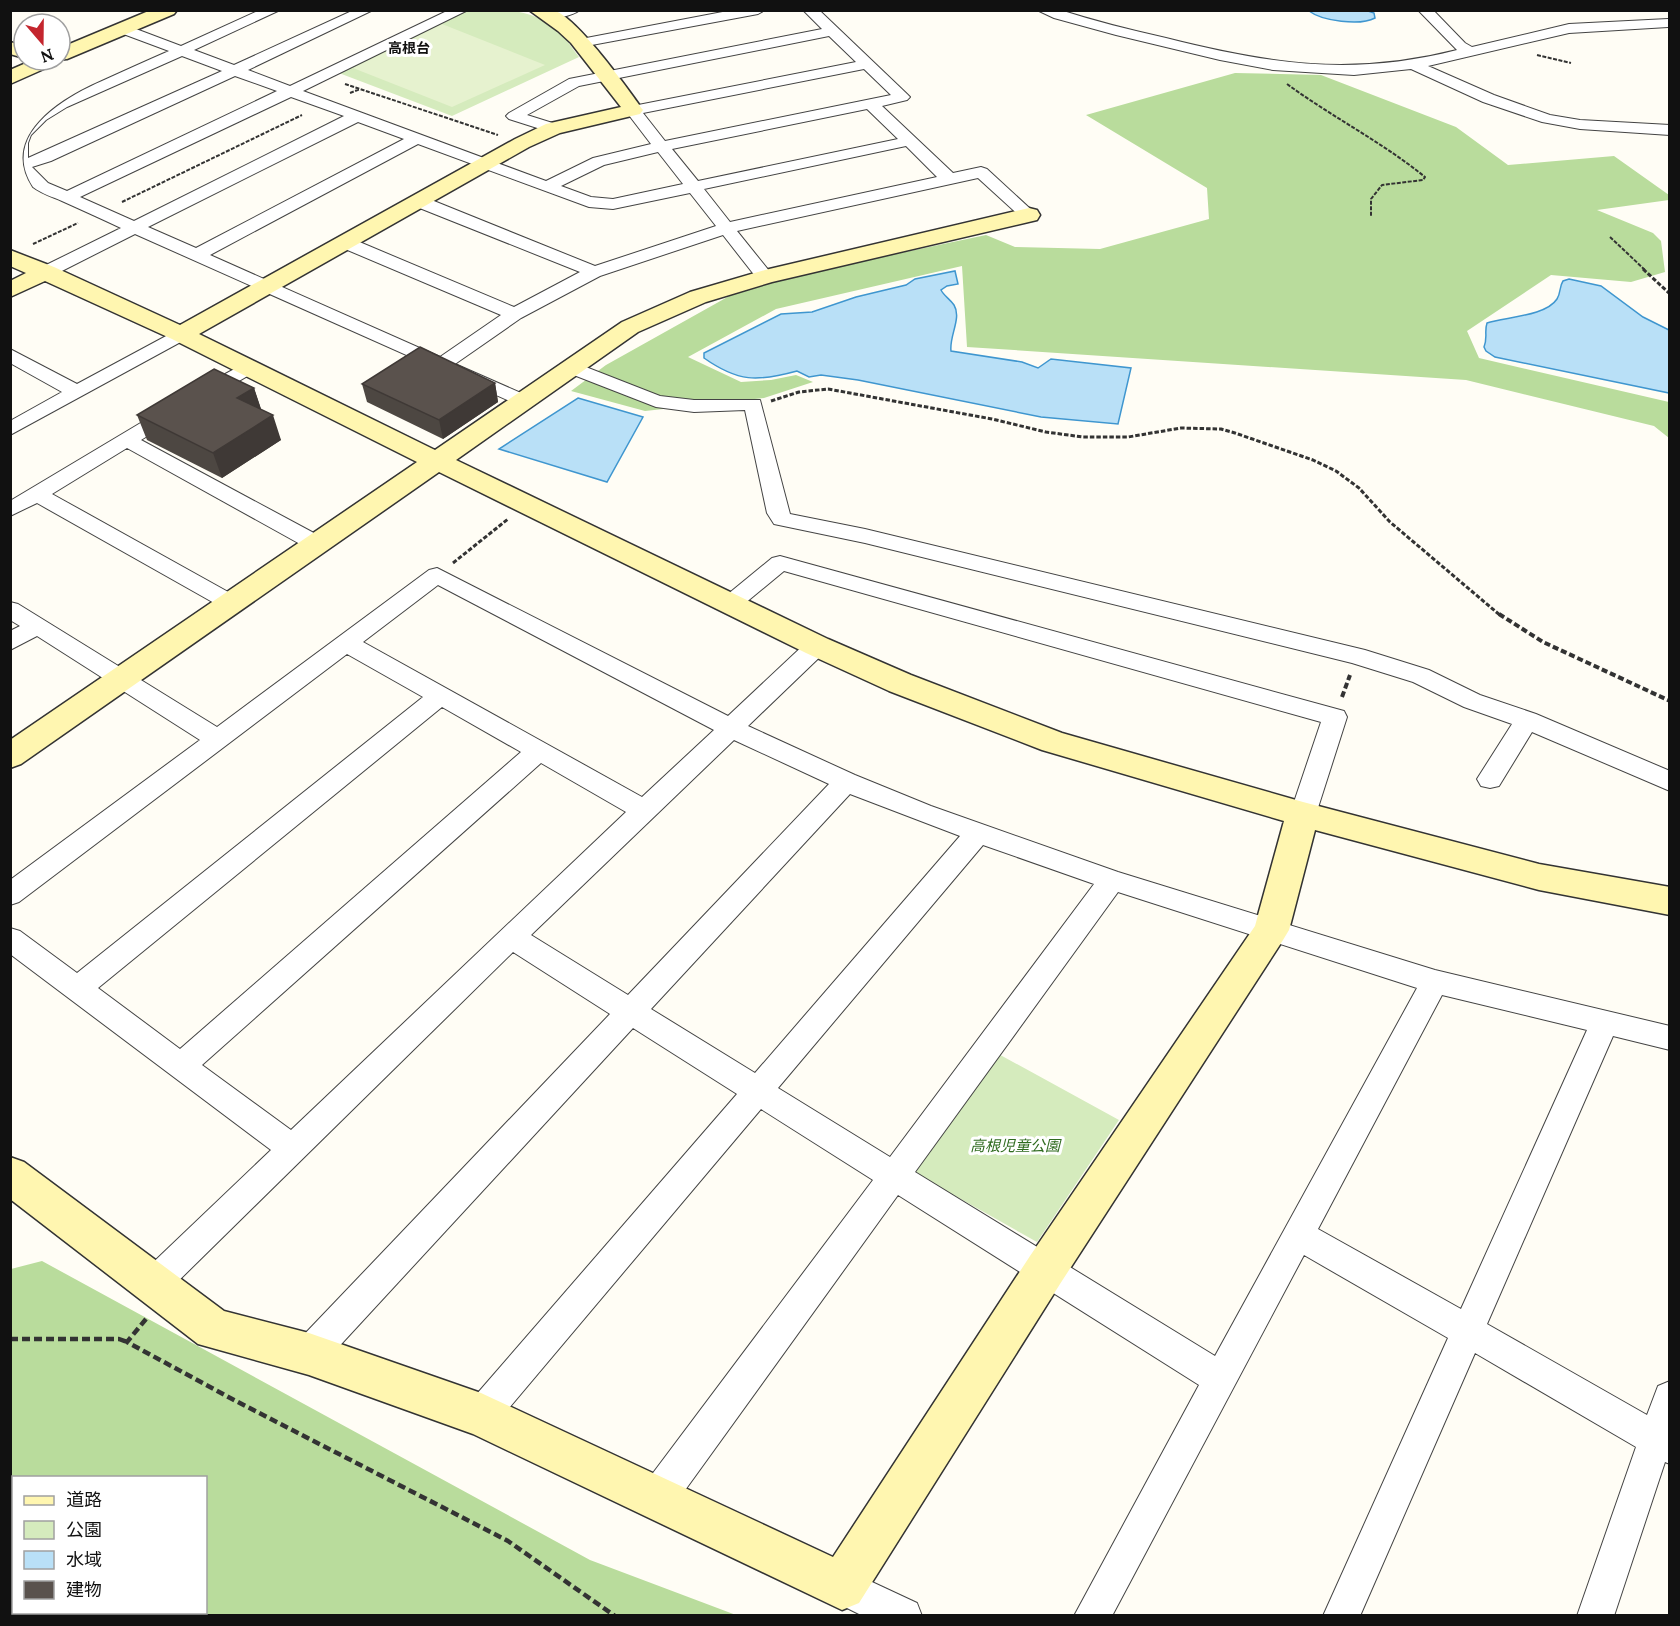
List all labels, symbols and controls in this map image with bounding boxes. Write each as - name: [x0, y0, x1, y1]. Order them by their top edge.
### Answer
- north arrow: [12, 12, 72, 72]
- district label: 高根台: [388, 39, 430, 57]
- text: N: [38, 45, 56, 68]
- park label: 高根児童公園: [970, 1136, 1062, 1155]
- legend: [12, 1476, 207, 1614]
- text: 道路: [66, 1488, 102, 1511]
- text: 公園: [66, 1518, 102, 1541]
- text: 水域: [66, 1548, 102, 1571]
- text: 建物: [66, 1578, 102, 1601]

